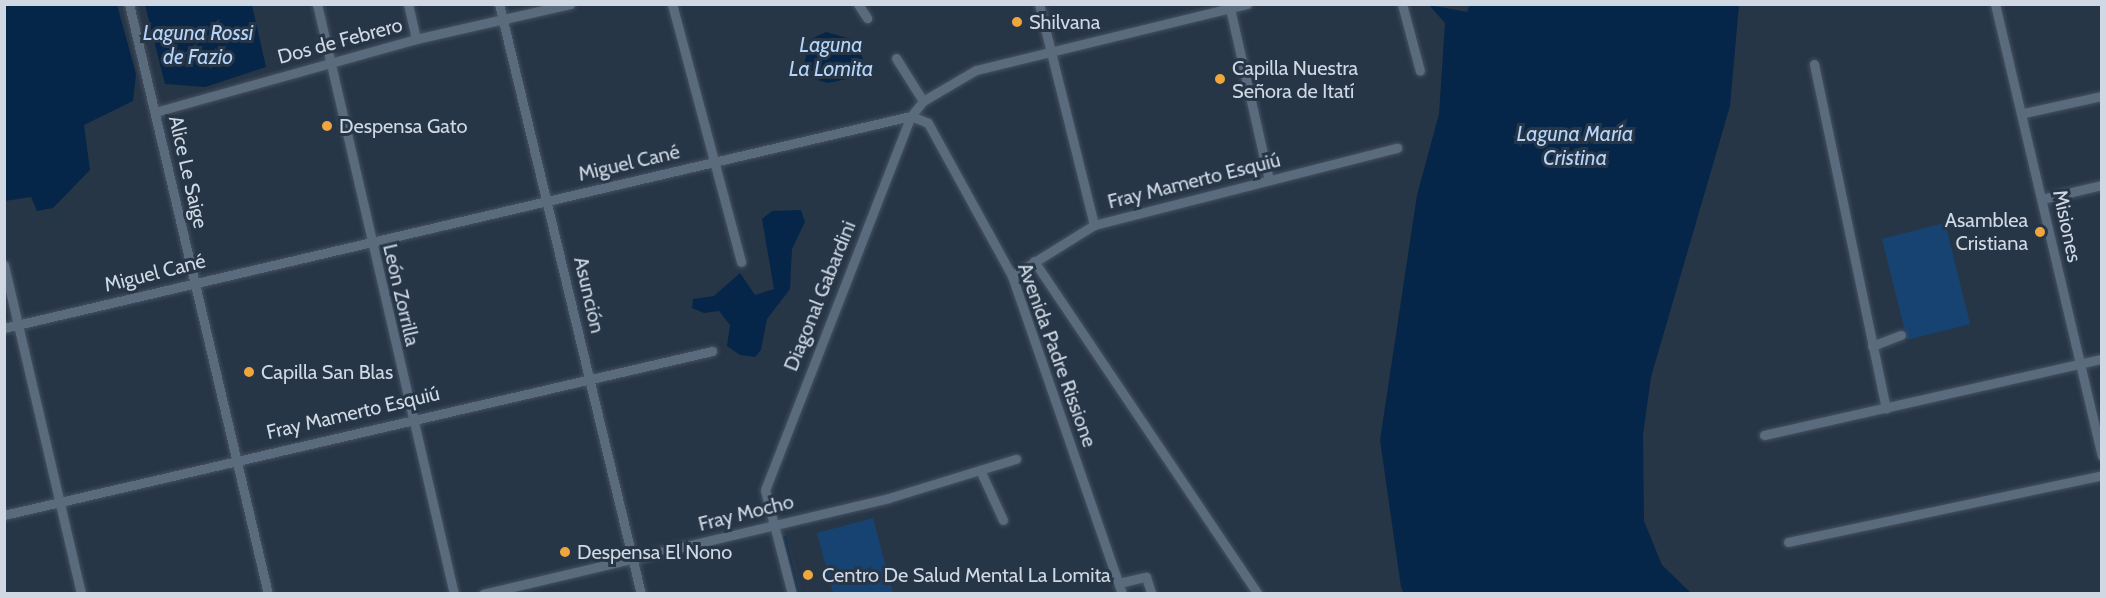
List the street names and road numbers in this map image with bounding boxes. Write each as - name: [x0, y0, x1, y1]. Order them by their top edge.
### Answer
- street label: Dos de Febrero: [275, 13, 405, 69]
- street label: Alice Le Saige: [163, 113, 213, 231]
- street label: Miguel Cané: [576, 140, 682, 186]
- street label: Fray Mamerto Esquiú: [1105, 148, 1283, 214]
- street label: Misiones: [2048, 188, 2086, 264]
- street label: Diagonal Gabardini: [779, 217, 861, 375]
- street label: León Zorrilla: [378, 242, 424, 348]
- street label: Miguel Cané: [102, 249, 208, 297]
- street label: Asunción: [569, 254, 609, 336]
- street label: Avenida Padre Rissione: [1013, 260, 1101, 450]
- street label: Fray Mamerto Esquiú: [264, 381, 442, 445]
- street label: Fray Mocho: [696, 490, 796, 536]

